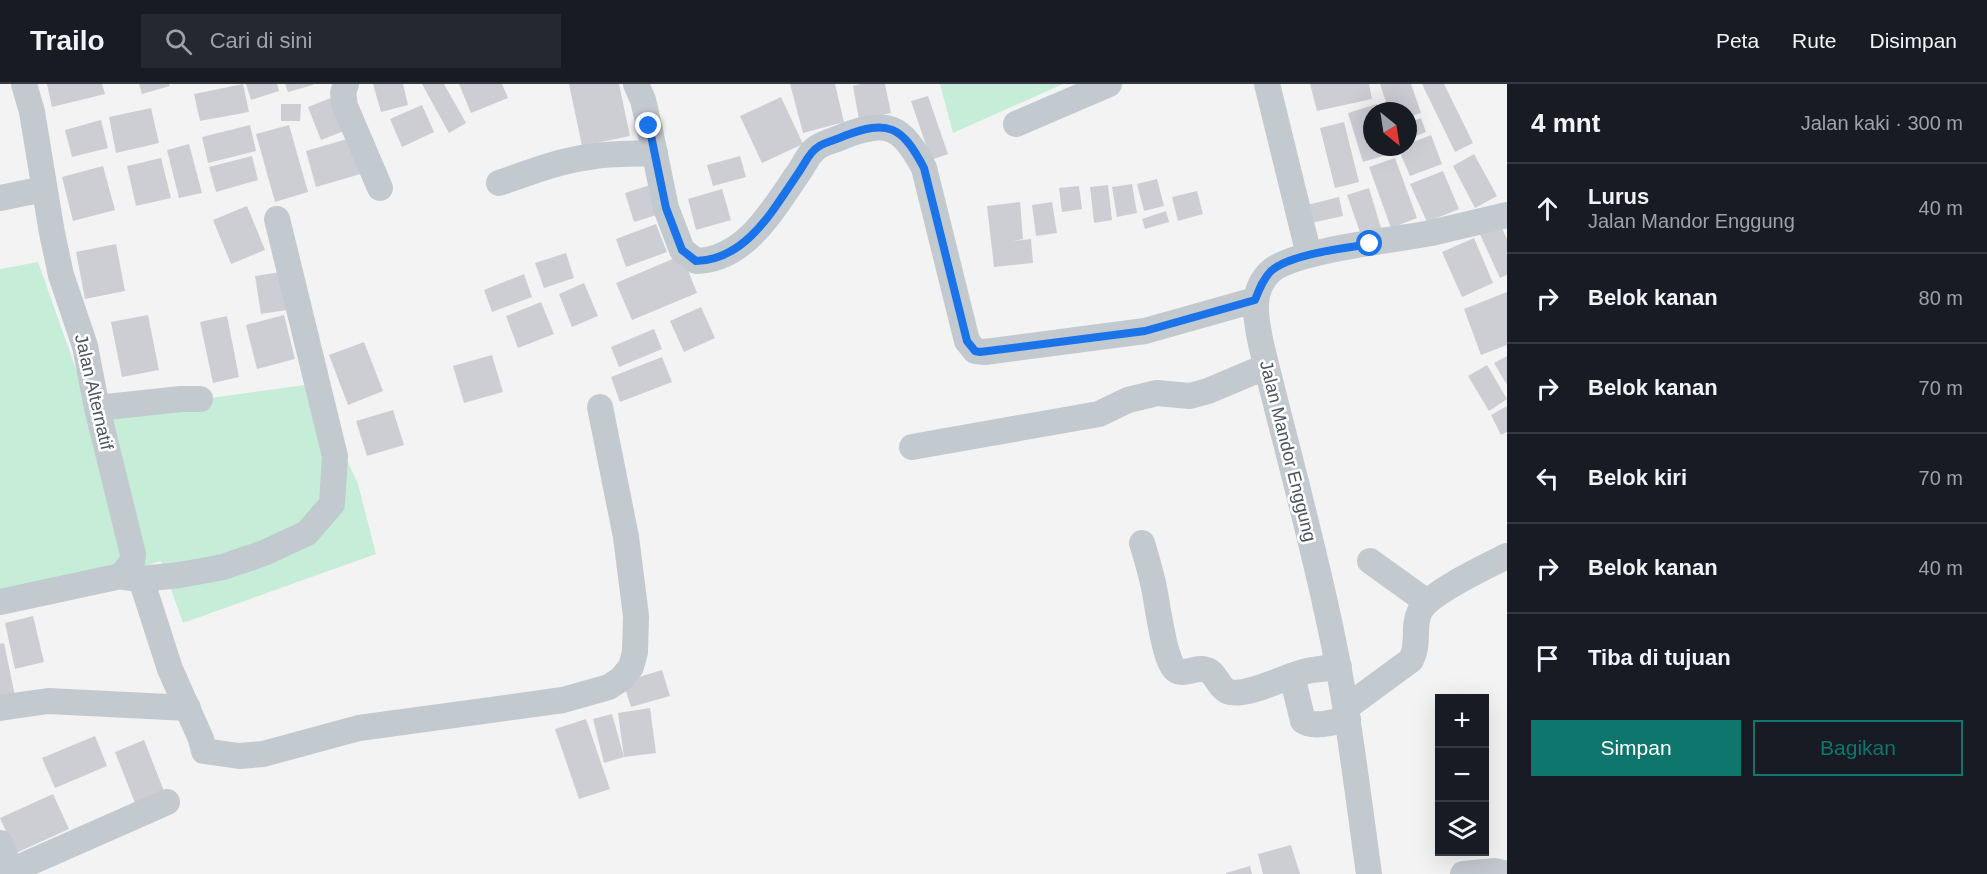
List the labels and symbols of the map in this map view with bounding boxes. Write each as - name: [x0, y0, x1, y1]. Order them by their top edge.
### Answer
- north arrow: [1363, 102, 1417, 156]
- route end: [635, 112, 661, 138]
- route start: [1356, 230, 1382, 256]
- street label: Jalan Alternatif: [71, 332, 117, 453]
- street label: Jalan Mandor Enggung: [1256, 358, 1320, 544]

